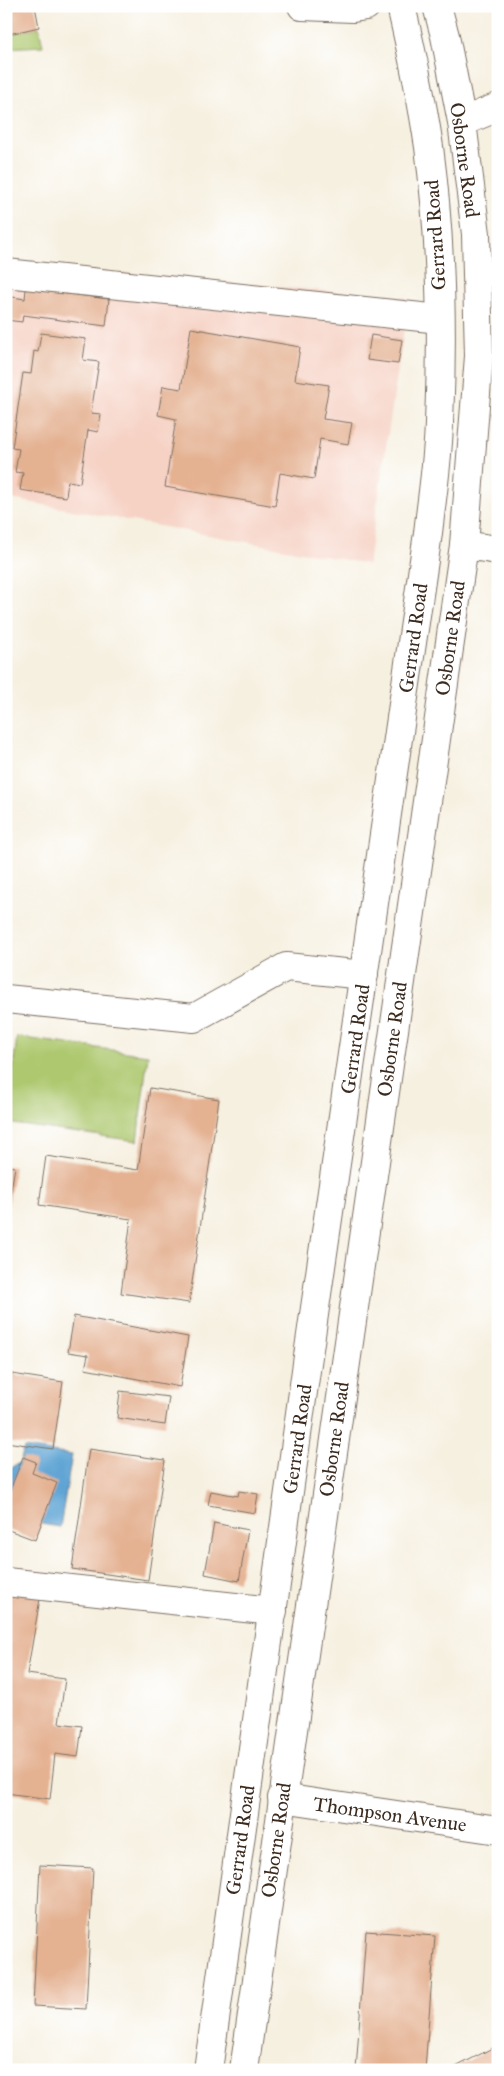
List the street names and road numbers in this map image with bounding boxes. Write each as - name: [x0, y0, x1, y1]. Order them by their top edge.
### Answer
- street label: Osborne Road: [445, 101, 485, 219]
- street label: Gerrard Road: [419, 179, 451, 291]
- street label: Osborne Road: [430, 579, 470, 697]
- street label: Gerrard Road: [393, 581, 433, 695]
- street label: Osborne Road: [372, 980, 412, 1098]
- street label: Gerrard Road: [335, 982, 375, 1096]
- street label: Osborne Road: [314, 1380, 354, 1498]
- street label: Gerrard Road: [277, 1382, 317, 1496]
- street label: Osborne Road: [256, 1781, 296, 1899]
- street label: Gerrard Road: [220, 1783, 260, 1897]
- street label: Thompson Avenue: [312, 1791, 468, 1837]

